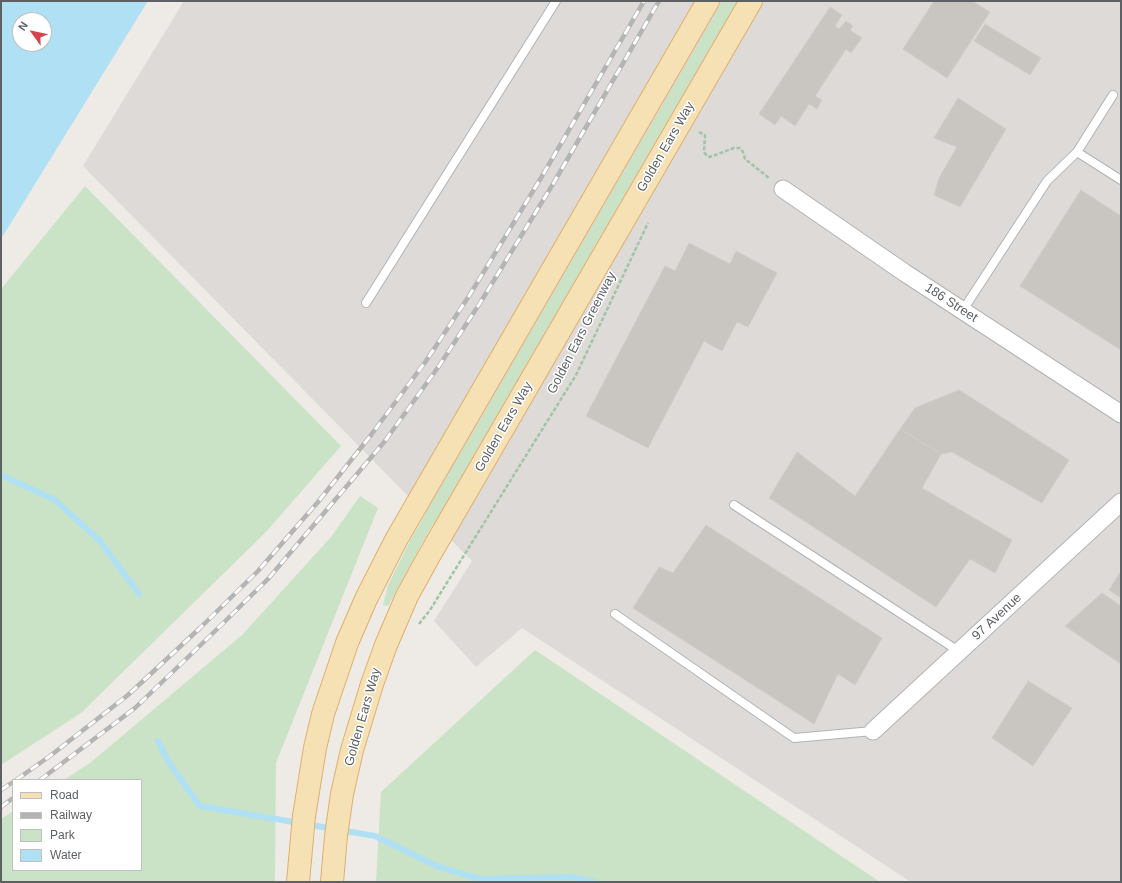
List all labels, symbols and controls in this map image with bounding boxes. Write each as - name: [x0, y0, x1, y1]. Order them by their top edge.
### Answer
- north arrow: [12, 12, 52, 52]
- text: N: [16, 19, 30, 33]
- street label: Golden Ears Way: [634, 99, 698, 195]
- street label: Golden Ears Greenway: [544, 269, 620, 397]
- street label: 186 Street: [922, 280, 980, 326]
- street label: Golden Ears Way: [472, 379, 536, 475]
- street label: 97 Avenue: [969, 590, 1025, 644]
- street label: Golden Ears Way: [342, 666, 384, 768]
- legend: [12, 779, 142, 871]
- text: Road: [50, 788, 79, 802]
- text: Railway: [50, 808, 92, 822]
- text: Park: [50, 828, 75, 842]
- text: Water: [50, 848, 82, 862]

